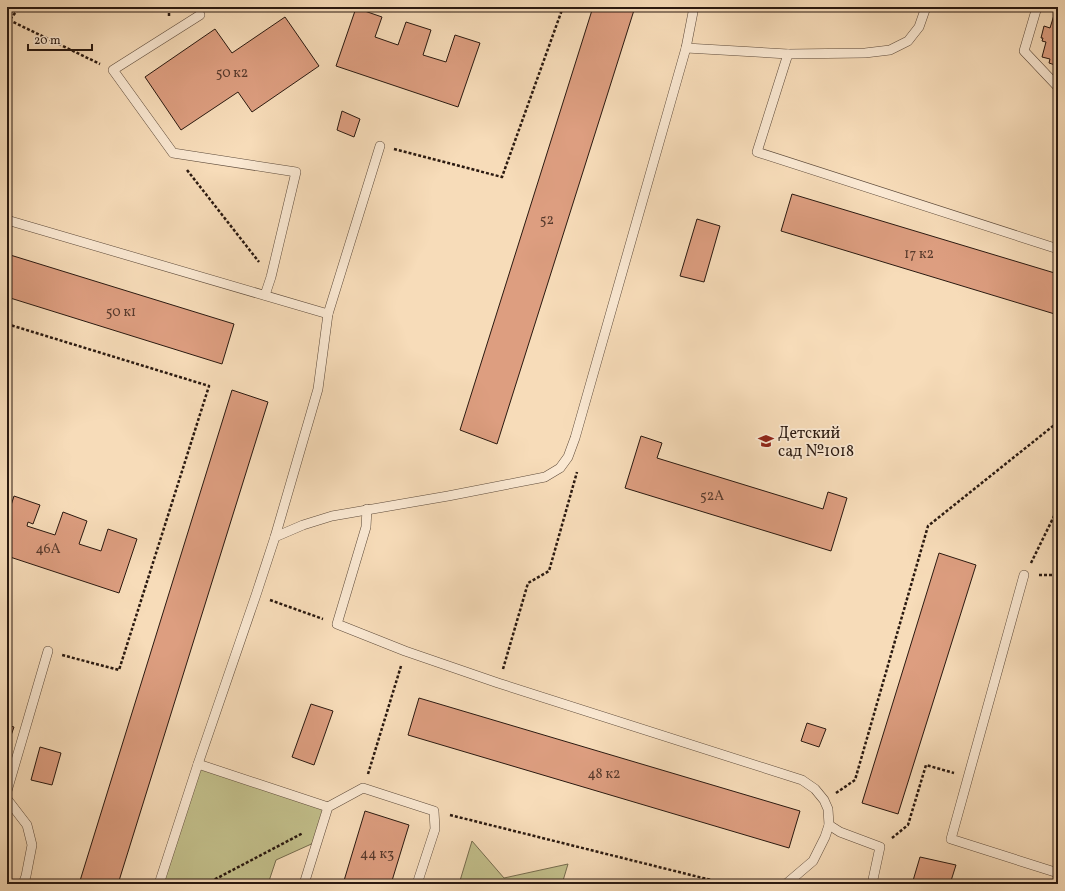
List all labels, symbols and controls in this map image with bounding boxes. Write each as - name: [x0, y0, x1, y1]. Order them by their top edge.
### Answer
- scale bar: [28, 26, 92, 52]
- text: 20 m: [34, 33, 61, 49]
- house number: 50 к2: [216, 64, 248, 83]
- house number: 52: [540, 211, 554, 230]
- house number: 17 к2: [904, 245, 934, 264]
- house number: 50 к1: [106, 303, 136, 322]
- place label: Детский сад №1018: [778, 423, 854, 463]
- school or university icon: Детский сад №1018: [757, 432, 775, 450]
- house number: 52А: [700, 487, 724, 506]
- house number: 46А: [35, 540, 61, 559]
- house number: 48 к2: [588, 765, 620, 784]
- house number: 44 к3: [360, 845, 394, 864]

